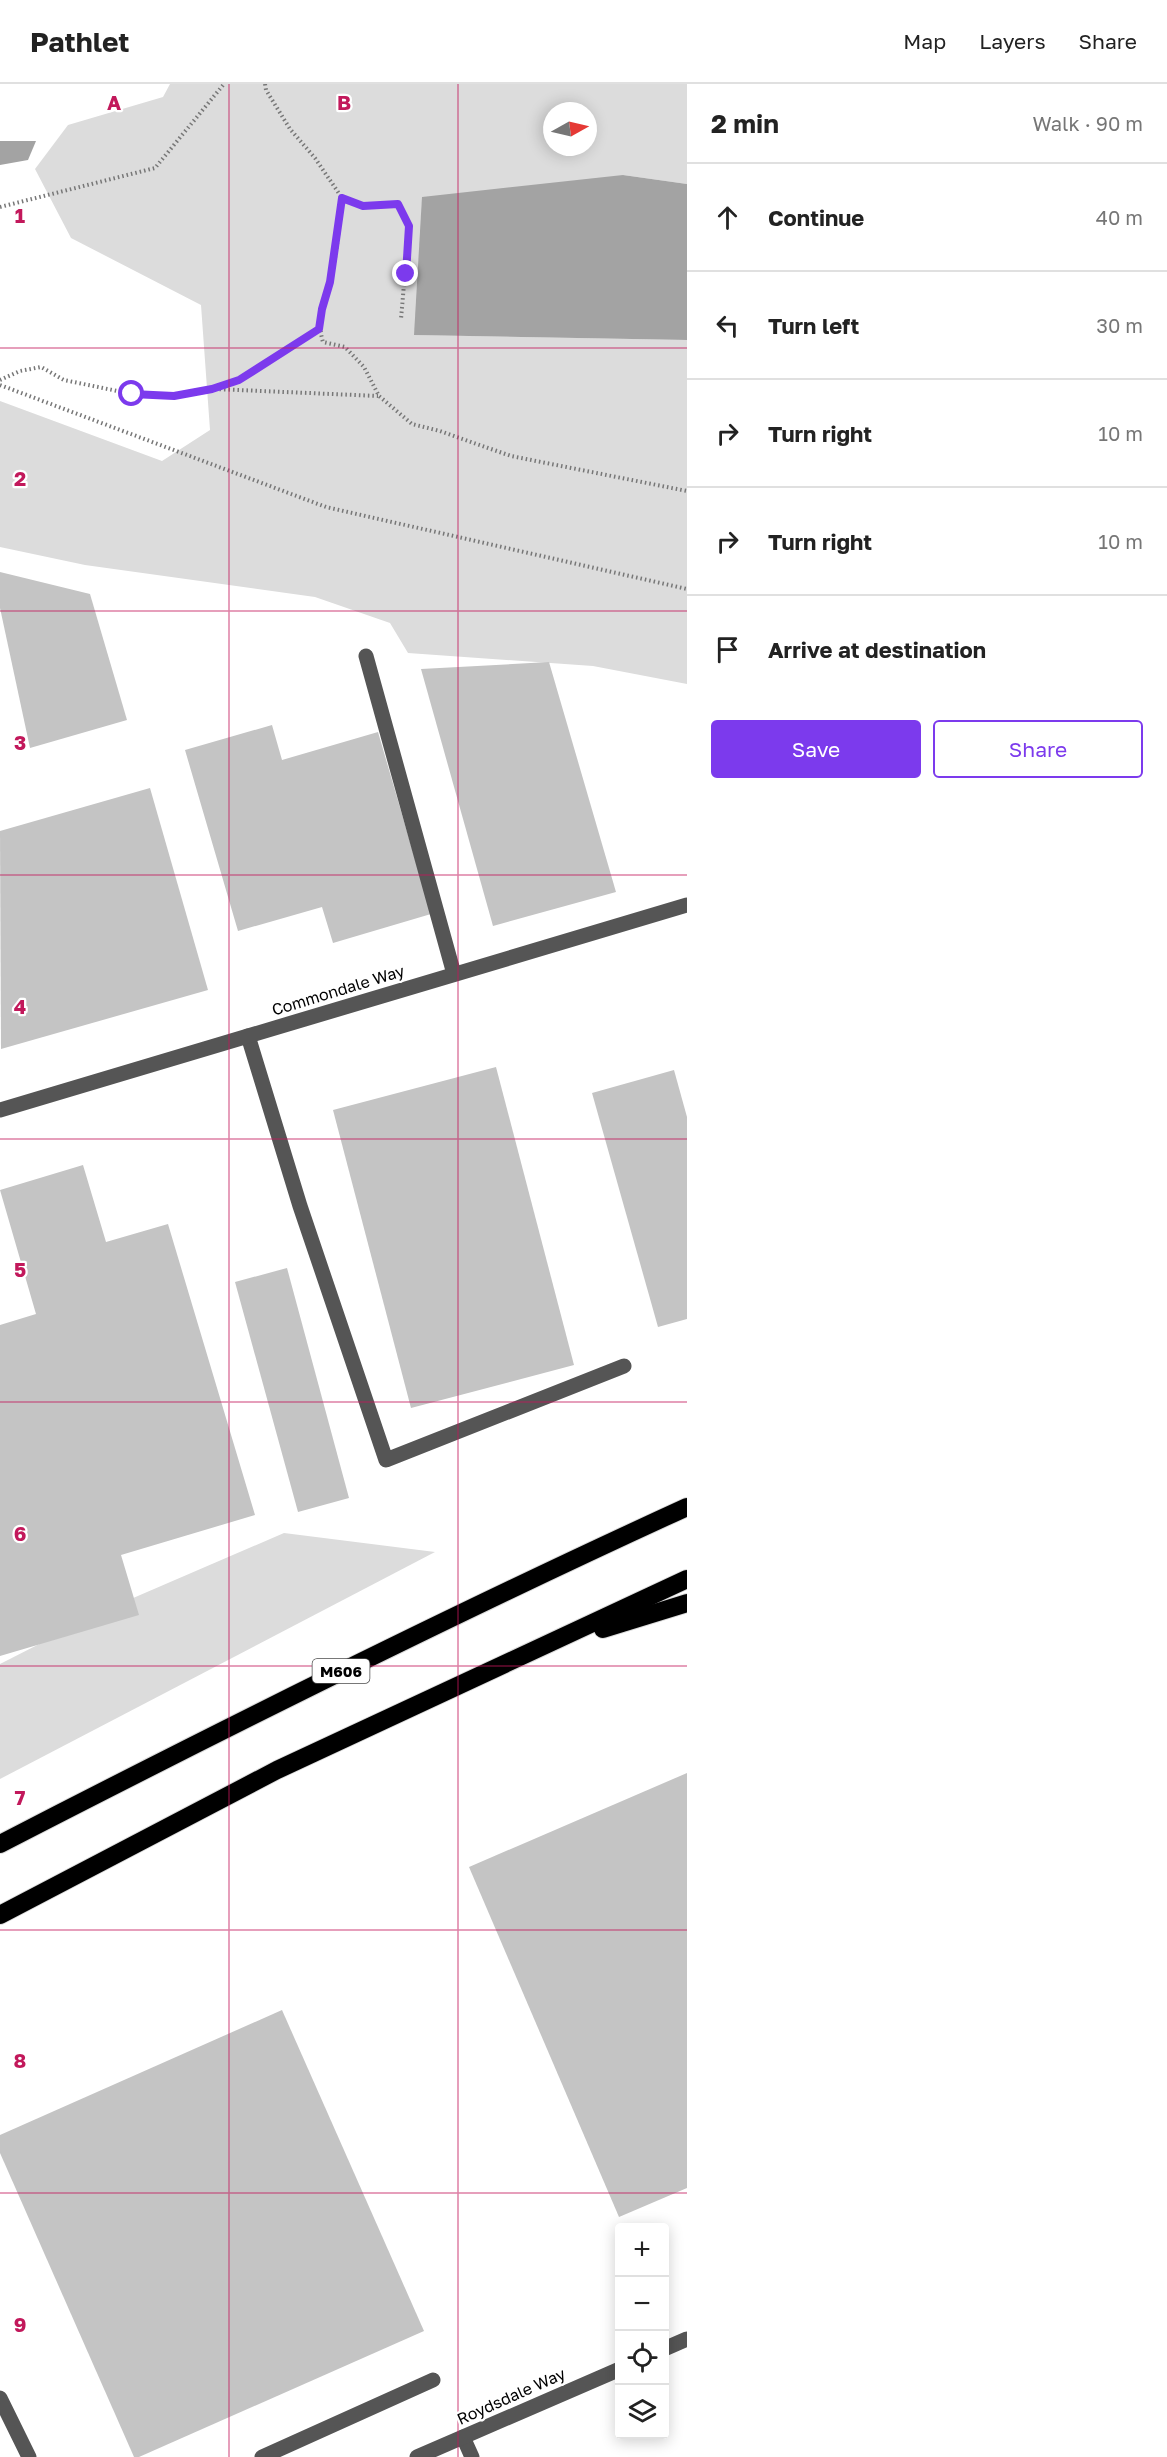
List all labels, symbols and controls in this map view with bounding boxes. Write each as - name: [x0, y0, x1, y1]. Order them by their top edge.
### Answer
- text: Pathlet: [30, 25, 130, 58]
- text: Map: [903, 28, 946, 54]
- text: Layers: [979, 28, 1046, 54]
- text: Share: [1079, 28, 1137, 54]
- text: A: [107, 90, 121, 114]
- text: B: [337, 90, 351, 114]
- north arrow: [543, 102, 597, 156]
- text: 2 min: [711, 108, 779, 139]
- text: Walk · 90 m: [1032, 111, 1143, 135]
- icon: ahead: [711, 201, 744, 234]
- text: 1: [15, 203, 25, 227]
- text: Continue: [768, 204, 864, 231]
- text: 40 m: [1096, 205, 1143, 229]
- route end: [392, 260, 418, 286]
- icon: left: [711, 309, 744, 342]
- text: Turn left: [768, 312, 859, 339]
- text: 30 m: [1096, 313, 1143, 337]
- route start: [118, 380, 144, 406]
- icon: right: [711, 417, 744, 450]
- text: Turn right: [768, 420, 872, 447]
- text: 10 m: [1098, 421, 1143, 445]
- text: 2: [14, 466, 26, 490]
- icon: right: [711, 525, 744, 558]
- text: Turn right: [768, 528, 872, 555]
- text: 10 m: [1098, 529, 1143, 553]
- icon: arrive: [711, 633, 744, 666]
- text: Arrive at destination: [768, 636, 986, 663]
- button: Save: [711, 720, 921, 778]
- button: Share: [933, 720, 1143, 778]
- text: 3: [14, 730, 26, 754]
- street label: Commondale Way: [269, 960, 407, 1020]
- text: 4: [14, 994, 26, 1018]
- text: 5: [14, 1257, 26, 1281]
- text: 6: [14, 1521, 26, 1545]
- road number: M606: [312, 1659, 370, 1683]
- text: 7: [15, 1785, 26, 1809]
- text: 8: [14, 2048, 26, 2072]
- map controls: [615, 2223, 669, 2439]
- button: +: [615, 2223, 669, 2277]
- button: −: [615, 2277, 669, 2331]
- text: 9: [14, 2312, 26, 2336]
- button: locate: [615, 2331, 669, 2385]
- street label: Roydsdale Way: [454, 2363, 568, 2429]
- button: layers: [615, 2385, 669, 2439]

